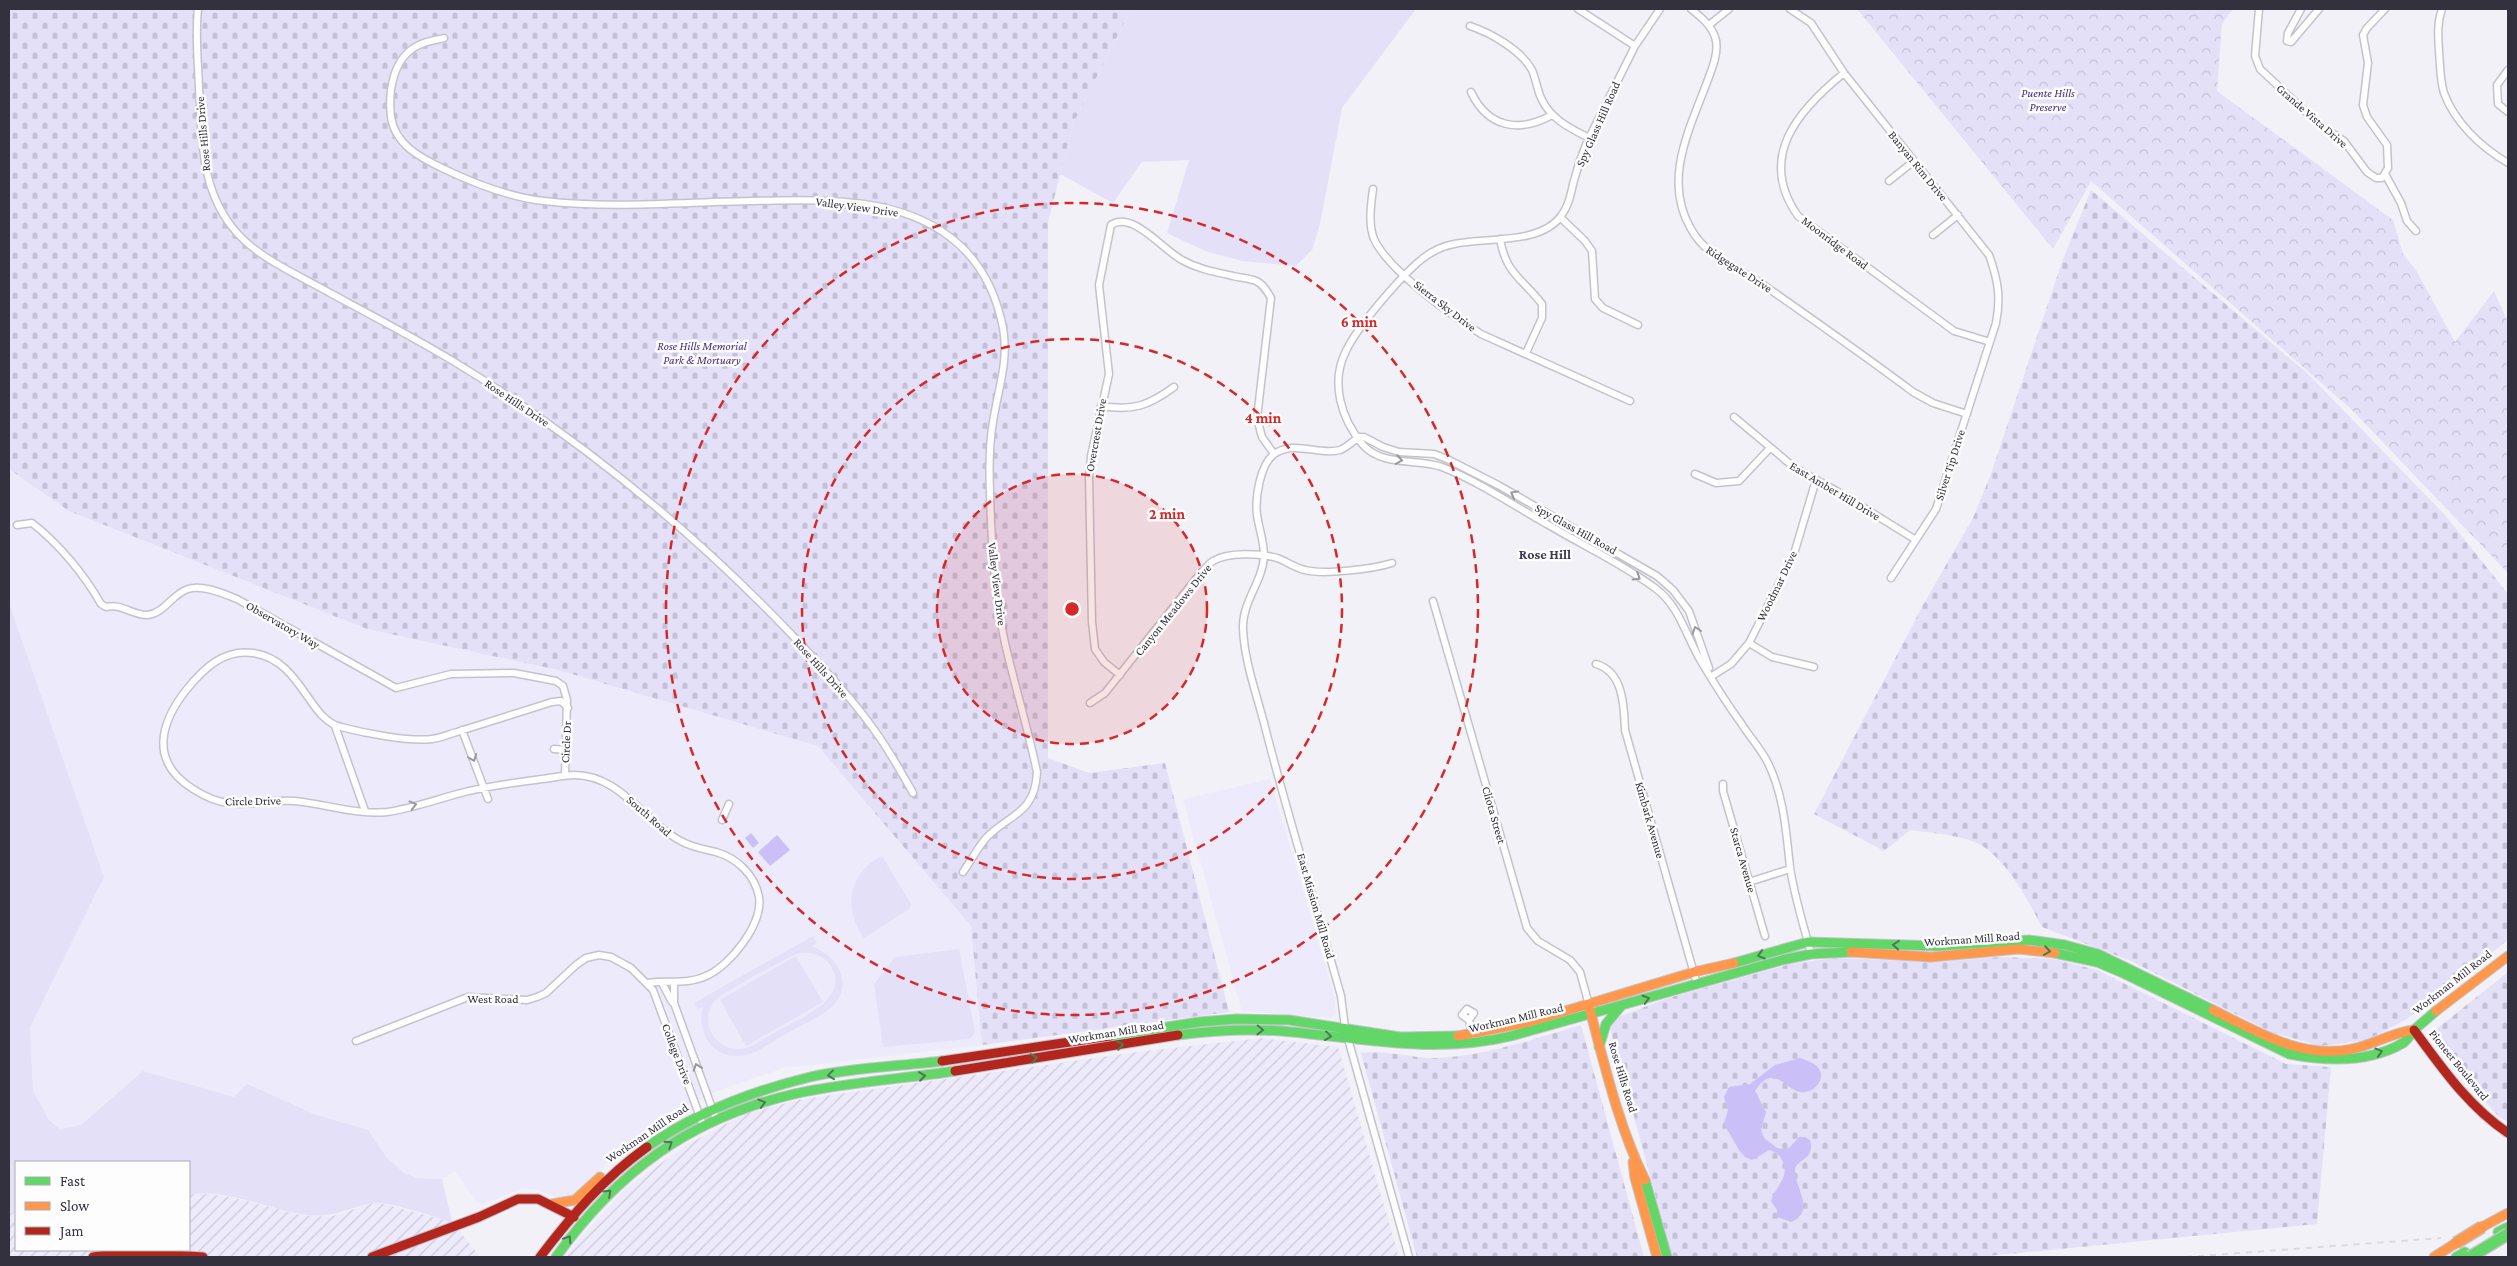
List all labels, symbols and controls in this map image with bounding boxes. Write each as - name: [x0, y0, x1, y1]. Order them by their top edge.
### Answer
- street label: Spy Glass Hill Road: [1573, 79, 1623, 169]
- street label: Grande Vista Drive: [2274, 81, 2350, 151]
- park label: Puente Hills Preserve: [2021, 86, 2075, 114]
- street label: Rose Hills Drive: [193, 96, 213, 172]
- street label: Banyan Rim Drive: [1885, 128, 1951, 204]
- street label: Valley View Drive: [815, 194, 899, 220]
- street label: Moonridge Road: [1799, 213, 1872, 273]
- street label: Ridgegate Drive: [1703, 242, 1775, 296]
- street label: Sierra Sky Drive: [1411, 277, 1479, 335]
- text: 6 min: [1341, 314, 1378, 330]
- park label: Rose Hills Memorial Park & Mortuary: [657, 339, 748, 367]
- street label: Rose Hills Drive: [482, 376, 552, 430]
- street label: Overcrest Drive: [1083, 397, 1109, 473]
- text: 4 min: [1245, 410, 1282, 426]
- street label: Silver Tip Drive: [1932, 428, 1968, 502]
- one-way arrow: [1395, 455, 1404, 465]
- street label: East Amber Hill Drive: [1787, 458, 1883, 524]
- one-way arrow: [1511, 490, 1520, 500]
- street label: Spy Glass Hill Road: [1533, 501, 1620, 558]
- text: 2 min: [1149, 506, 1185, 522]
- street label: Valley View Drive: [985, 542, 1009, 626]
- district label: Rose Hill: [1519, 546, 1571, 562]
- street label: Woodmar Drive: [1754, 549, 1800, 623]
- street label: Canyon Meadows Drive: [1132, 561, 1214, 659]
- one-way arrow: [1632, 570, 1641, 580]
- street label: Observatory Way: [244, 598, 323, 652]
- centre of rings: [1063, 600, 1081, 618]
- one-way arrow: [1692, 626, 1702, 635]
- street label: Rose Hills Drive: [791, 635, 851, 701]
- street label: Circle Dr: [558, 720, 574, 763]
- one-way arrow: [467, 753, 478, 762]
- street label: Kimbark Avenue: [1632, 780, 1668, 860]
- street label: Cliota Street: [1479, 785, 1509, 846]
- street label: South Road: [624, 793, 675, 840]
- street label: Circle Drive: [225, 794, 281, 808]
- one-way arrow: [409, 801, 417, 811]
- street label: Starca Avenue: [1727, 826, 1759, 894]
- street label: East Mission Mill Road: [1294, 852, 1338, 961]
- street label: Workman Mill Road: [1923, 929, 2021, 949]
- one-way arrow: [1892, 940, 1900, 951]
- one-way arrow: [2043, 946, 2052, 956]
- street label: Workman Mill Road: [2410, 946, 2495, 1017]
- one-way arrow: [1757, 950, 1766, 960]
- street label: West Road: [467, 992, 519, 1006]
- one-way arrow: [1641, 994, 1649, 1004]
- street label: Workman Mill Road: [1468, 1000, 1565, 1036]
- street label: Workman Mill Road: [1067, 1017, 1165, 1046]
- street label: College Drive: [659, 1022, 695, 1086]
- one-way arrow: [1256, 1025, 1264, 1035]
- street label: Pioneer Boulevard: [2426, 1027, 2492, 1104]
- one-way arrow: [1324, 1030, 1332, 1041]
- one-way arrow: [1115, 1040, 1124, 1050]
- street label: Rose Hills Road: [1606, 1040, 1641, 1115]
- one-way arrow: [2374, 1048, 2382, 1058]
- one-way arrow: [1030, 1054, 1039, 1064]
- one-way arrow: [693, 1063, 703, 1072]
- one-way arrow: [826, 1069, 834, 1080]
- one-way arrow: [918, 1071, 926, 1081]
- one-way arrow: [757, 1098, 766, 1108]
- street label: Workman Mill Road: [603, 1100, 691, 1166]
- one-way arrow: [663, 1141, 673, 1150]
- legend: [15, 1161, 190, 1251]
- text: Fast: [60, 1173, 86, 1189]
- one-way arrow: [602, 1190, 611, 1199]
- text: Slow: [60, 1198, 90, 1214]
- text: Jam: [58, 1223, 83, 1240]
- one-way arrow: [561, 1235, 571, 1244]

